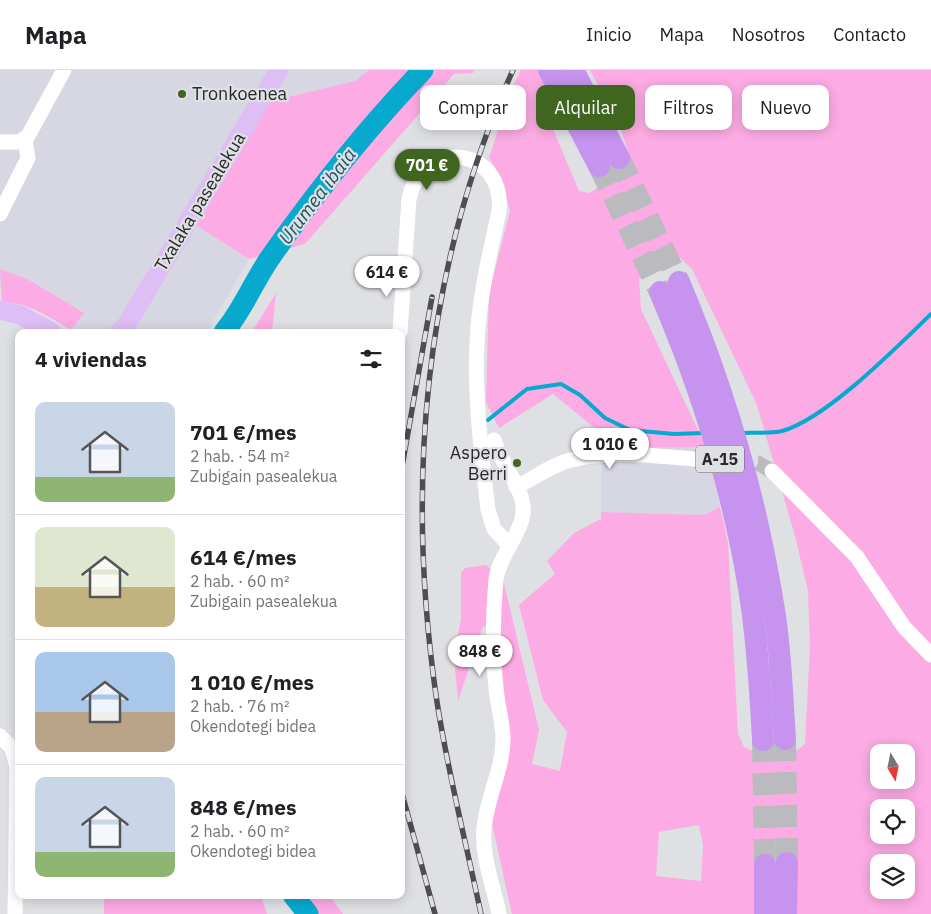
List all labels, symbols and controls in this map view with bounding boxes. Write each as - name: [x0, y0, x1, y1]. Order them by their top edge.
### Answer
- text: Mapa: [25, 19, 87, 51]
- text: Inicio: [586, 23, 632, 46]
- text: Mapa: [660, 23, 704, 46]
- text: Nosotros: [732, 23, 805, 46]
- text: Contacto: [833, 23, 906, 46]
- place label: Tronkoenea: [192, 82, 288, 105]
- chip: Comprar: [420, 85, 526, 130]
- chip: Alquilar: [536, 85, 635, 130]
- chip: Filtros: [645, 85, 732, 130]
- chip: Nuevo: [742, 85, 829, 130]
- marker: Tronkoenea: [176, 88, 188, 100]
- street label: Txalaka pasealekua: [149, 128, 250, 275]
- water label: Urumea ibaia: [273, 143, 361, 249]
- pin: 701 €: [392, 148, 462, 191]
- text: 701 €: [406, 155, 448, 175]
- pin: 614 €: [352, 256, 422, 298]
- text: 614 €: [366, 262, 408, 282]
- text: 4 viviendas: [35, 345, 147, 373]
- icon: filters: [357, 345, 385, 373]
- text: 701 €/mes: [190, 418, 297, 446]
- icon: home: [75, 422, 135, 482]
- pin: 1 010 €: [564, 428, 656, 470]
- text: 1 010 €: [582, 434, 638, 454]
- place label: Aspero Berri: [450, 441, 507, 485]
- text: 2 hab. · 54 m²: [190, 446, 290, 466]
- road number: A-15: [696, 446, 744, 472]
- marker: Aspero Berri: [511, 457, 523, 469]
- text: Zubigain pasealekua: [190, 466, 337, 486]
- text: 614 €/mes: [190, 543, 297, 571]
- icon: home: [75, 547, 135, 607]
- text: 2 hab. · 60 m²: [190, 571, 290, 591]
- text: Zubigain pasealekua: [190, 591, 337, 611]
- pin: 848 €: [445, 634, 515, 677]
- text: 848 €: [459, 641, 501, 661]
- text: 1 010 €/mes: [190, 668, 314, 696]
- icon: home: [75, 672, 135, 732]
- text: 2 hab. · 76 m²: [190, 696, 290, 716]
- text: Okendotegi bidea: [190, 716, 316, 736]
- north arrow: [870, 744, 915, 789]
- map controls: [870, 744, 915, 899]
- text: 848 €/mes: [190, 793, 297, 821]
- icon: home: [75, 797, 135, 857]
- button: locate: [870, 799, 915, 844]
- text: 2 hab. · 60 m²: [190, 821, 290, 841]
- text: Okendotegi bidea: [190, 841, 316, 861]
- button: layers: [870, 854, 915, 899]

